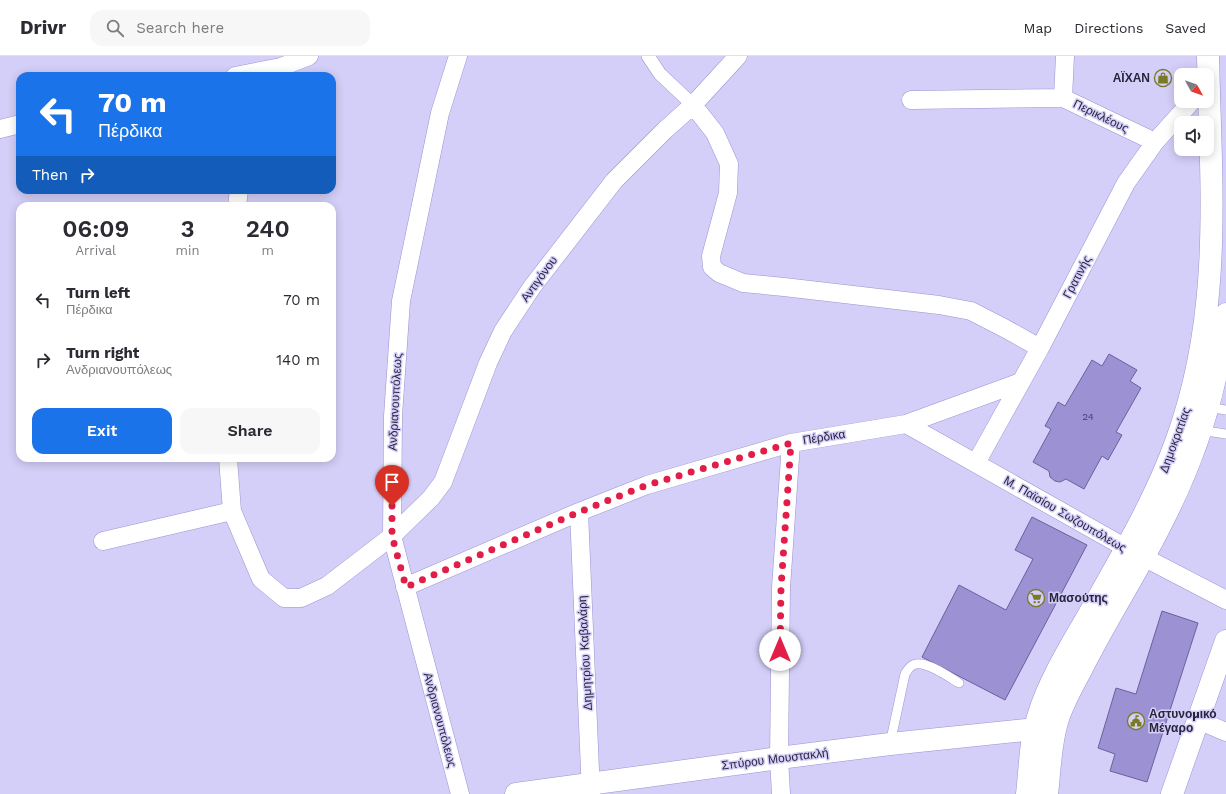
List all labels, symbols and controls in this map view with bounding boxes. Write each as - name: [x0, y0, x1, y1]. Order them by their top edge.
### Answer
- search box: [90, 10, 370, 46]
- text: Drivr: [20, 16, 66, 39]
- icon: search: [104, 17, 126, 39]
- text: Search here: [136, 19, 224, 37]
- text: Map: [1024, 20, 1052, 36]
- text: Directions: [1074, 20, 1143, 36]
- text: Saved: [1165, 20, 1206, 36]
- shop icon: ΑΪΧΑΝ: [1153, 68, 1173, 88]
- north arrow: [1174, 68, 1214, 108]
- map controls: [1174, 68, 1214, 156]
- place label: ΑΪΧΑΝ: [1113, 70, 1150, 85]
- text: 70 m: [98, 86, 167, 119]
- icon: left: [32, 88, 84, 140]
- street label: Περικλέους: [1071, 97, 1131, 136]
- button: sound: [1174, 116, 1214, 156]
- text: Πέρδικα: [98, 120, 162, 141]
- icon: right: [76, 164, 98, 186]
- text: Then: [32, 166, 68, 184]
- text: 06:09: [62, 215, 129, 243]
- text: 3: [180, 215, 195, 243]
- text: 240: [246, 215, 290, 243]
- text: Arrival: [75, 243, 116, 258]
- text: min: [176, 243, 199, 258]
- text: m: [262, 243, 274, 258]
- street label: Αντιγόνου: [518, 253, 560, 305]
- street label: Γρατινής: [1060, 253, 1094, 301]
- text: Turn left: [66, 284, 130, 302]
- icon: left: [32, 289, 54, 311]
- text: 70 m: [283, 291, 320, 309]
- text: Πέρδικα: [66, 302, 113, 317]
- text: Turn right: [66, 344, 139, 362]
- icon: right: [32, 349, 54, 371]
- text: 140 m: [276, 351, 320, 369]
- street label: Ανδριανουπόλεως: [385, 353, 405, 451]
- text: Ανδριανουπόλεως: [66, 362, 172, 377]
- street label: Δημοκρατίας: [1157, 405, 1193, 475]
- button: Exit: [32, 408, 172, 454]
- button: Share: [180, 408, 320, 454]
- house number: 24: [1082, 411, 1094, 422]
- street label: Πέρδικα: [802, 427, 846, 447]
- pin: [375, 465, 409, 506]
- icon: arrive: [381, 471, 403, 493]
- street label: Μ. Παϊσίου Σωζουπόλεως: [1001, 473, 1129, 555]
- supermarket icon: Μασούτης: [1026, 588, 1046, 608]
- place label: Μασούτης: [1049, 591, 1108, 605]
- street label: Δημητρίου Καβαλάρη: [575, 595, 595, 711]
- position arrow: [759, 629, 801, 671]
- street label: Ανδριανουπόλεως: [421, 671, 459, 769]
- place label: Αστυνομικό Μέγαρο: [1149, 707, 1217, 735]
- public building icon: Αστυνομικό Μέγαρο: [1126, 711, 1146, 731]
- street label: Σπύρου Μουστακλή: [721, 745, 829, 773]

